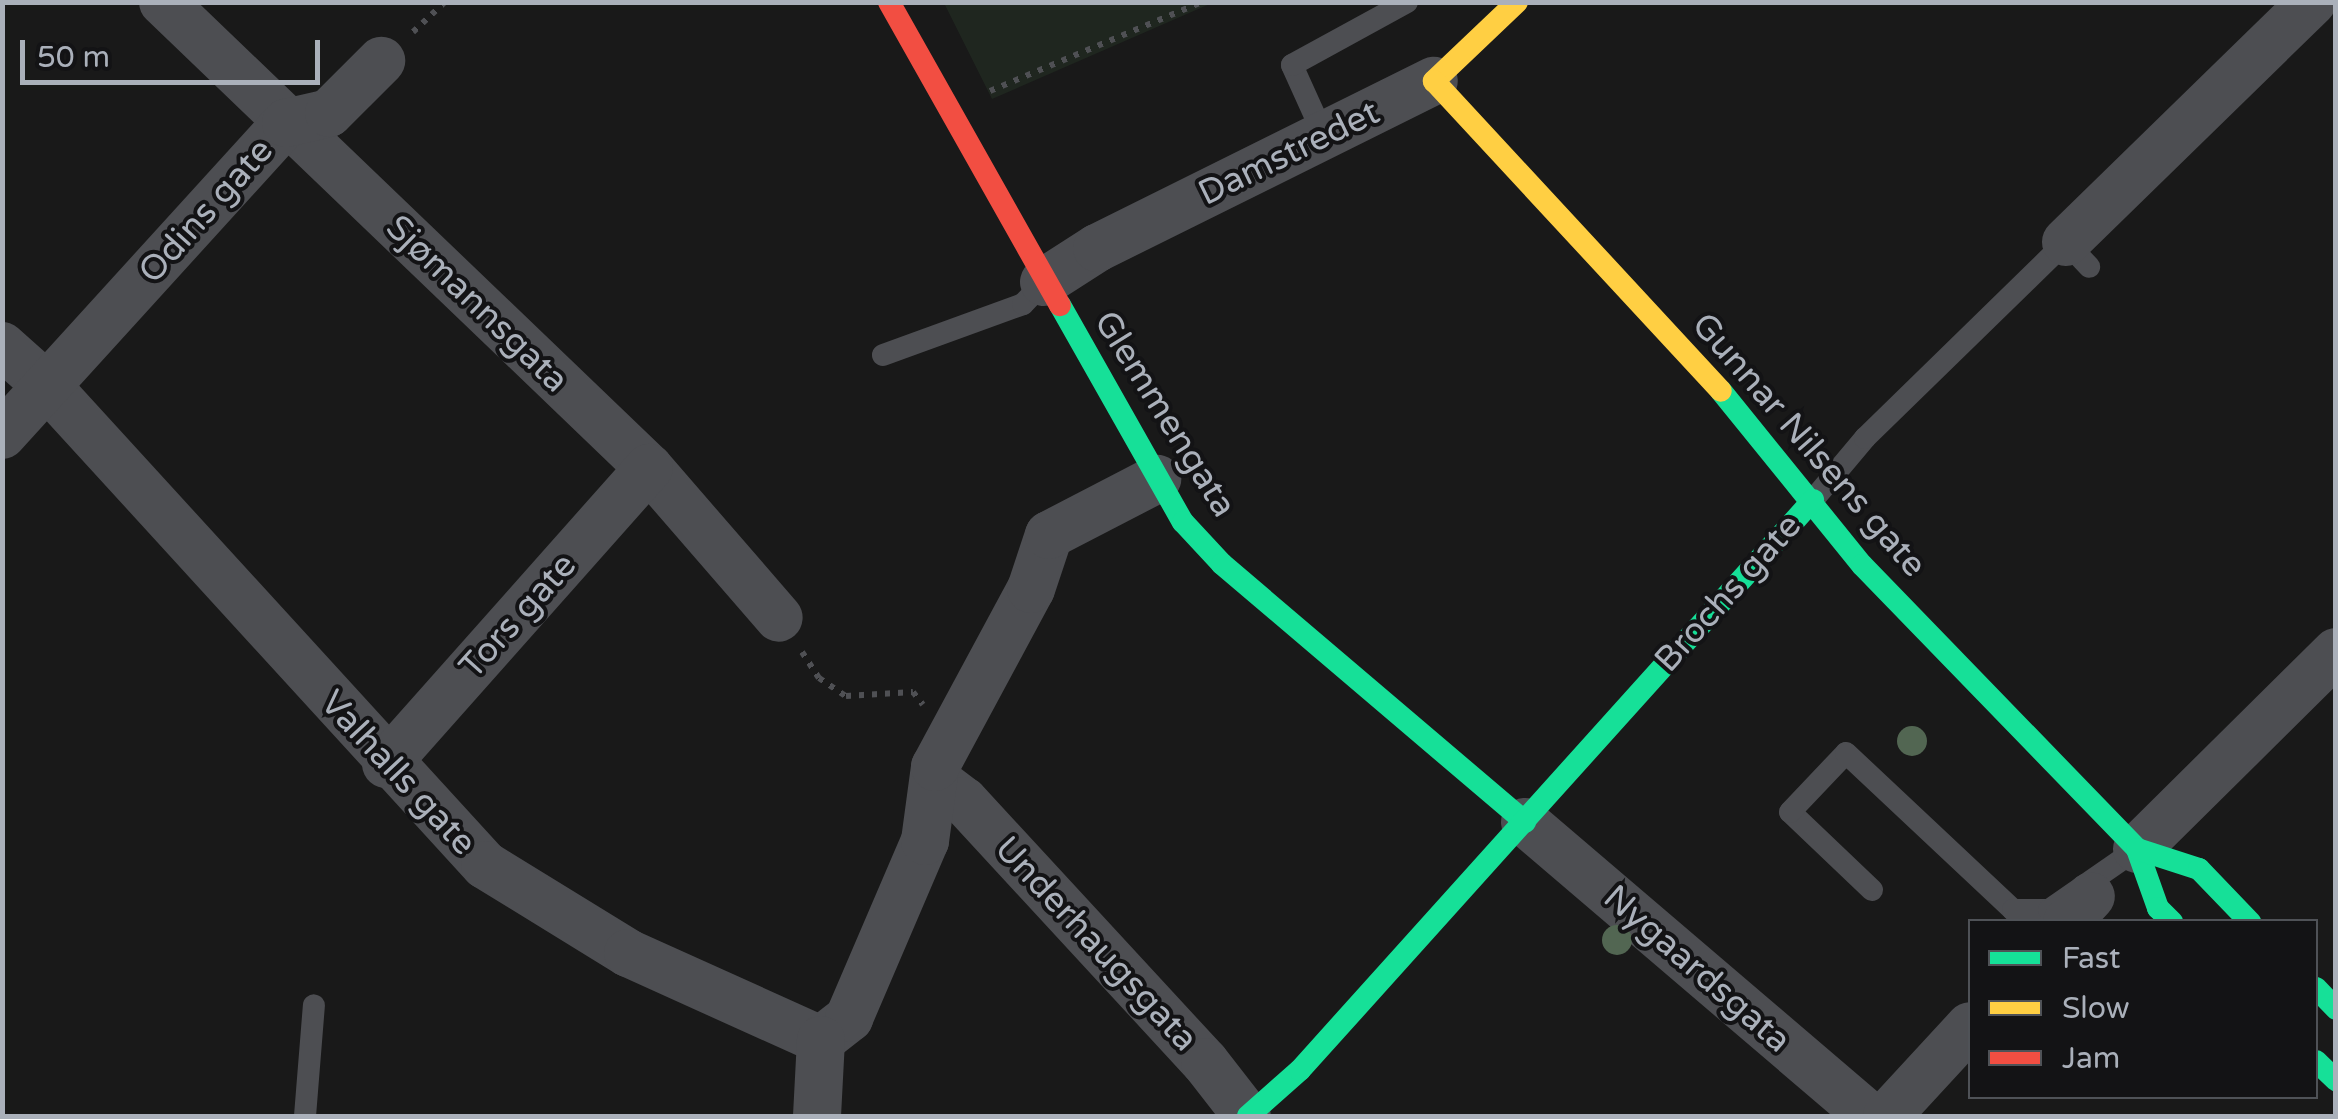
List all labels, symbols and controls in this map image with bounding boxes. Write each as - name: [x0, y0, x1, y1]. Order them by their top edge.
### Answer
- scale bar: [25, 20, 325, 82]
- text: 50 m: [37, 39, 110, 76]
- street label: Damstredet: [1192, 91, 1386, 215]
- street label: Odins gate: [130, 130, 282, 292]
- street label: Sjømannsgata: [377, 207, 577, 401]
- street label: Glemmengata: [1085, 303, 1245, 525]
- street label: Gunnar Nilsens gate: [1683, 304, 1935, 586]
- street label: Brochs gate: [1646, 505, 1810, 681]
- street label: Tors gate: [451, 545, 585, 687]
- street label: Valhalls gate: [311, 682, 485, 864]
- street label: Underhaugsgata: [986, 828, 1206, 1060]
- street label: Nygaardsgata: [1595, 876, 1799, 1062]
- legend: [1968, 919, 2318, 1099]
- text: Fast: [2062, 940, 2121, 977]
- text: Slow: [2062, 990, 2130, 1027]
- text: Jam: [2062, 1040, 2120, 1077]

